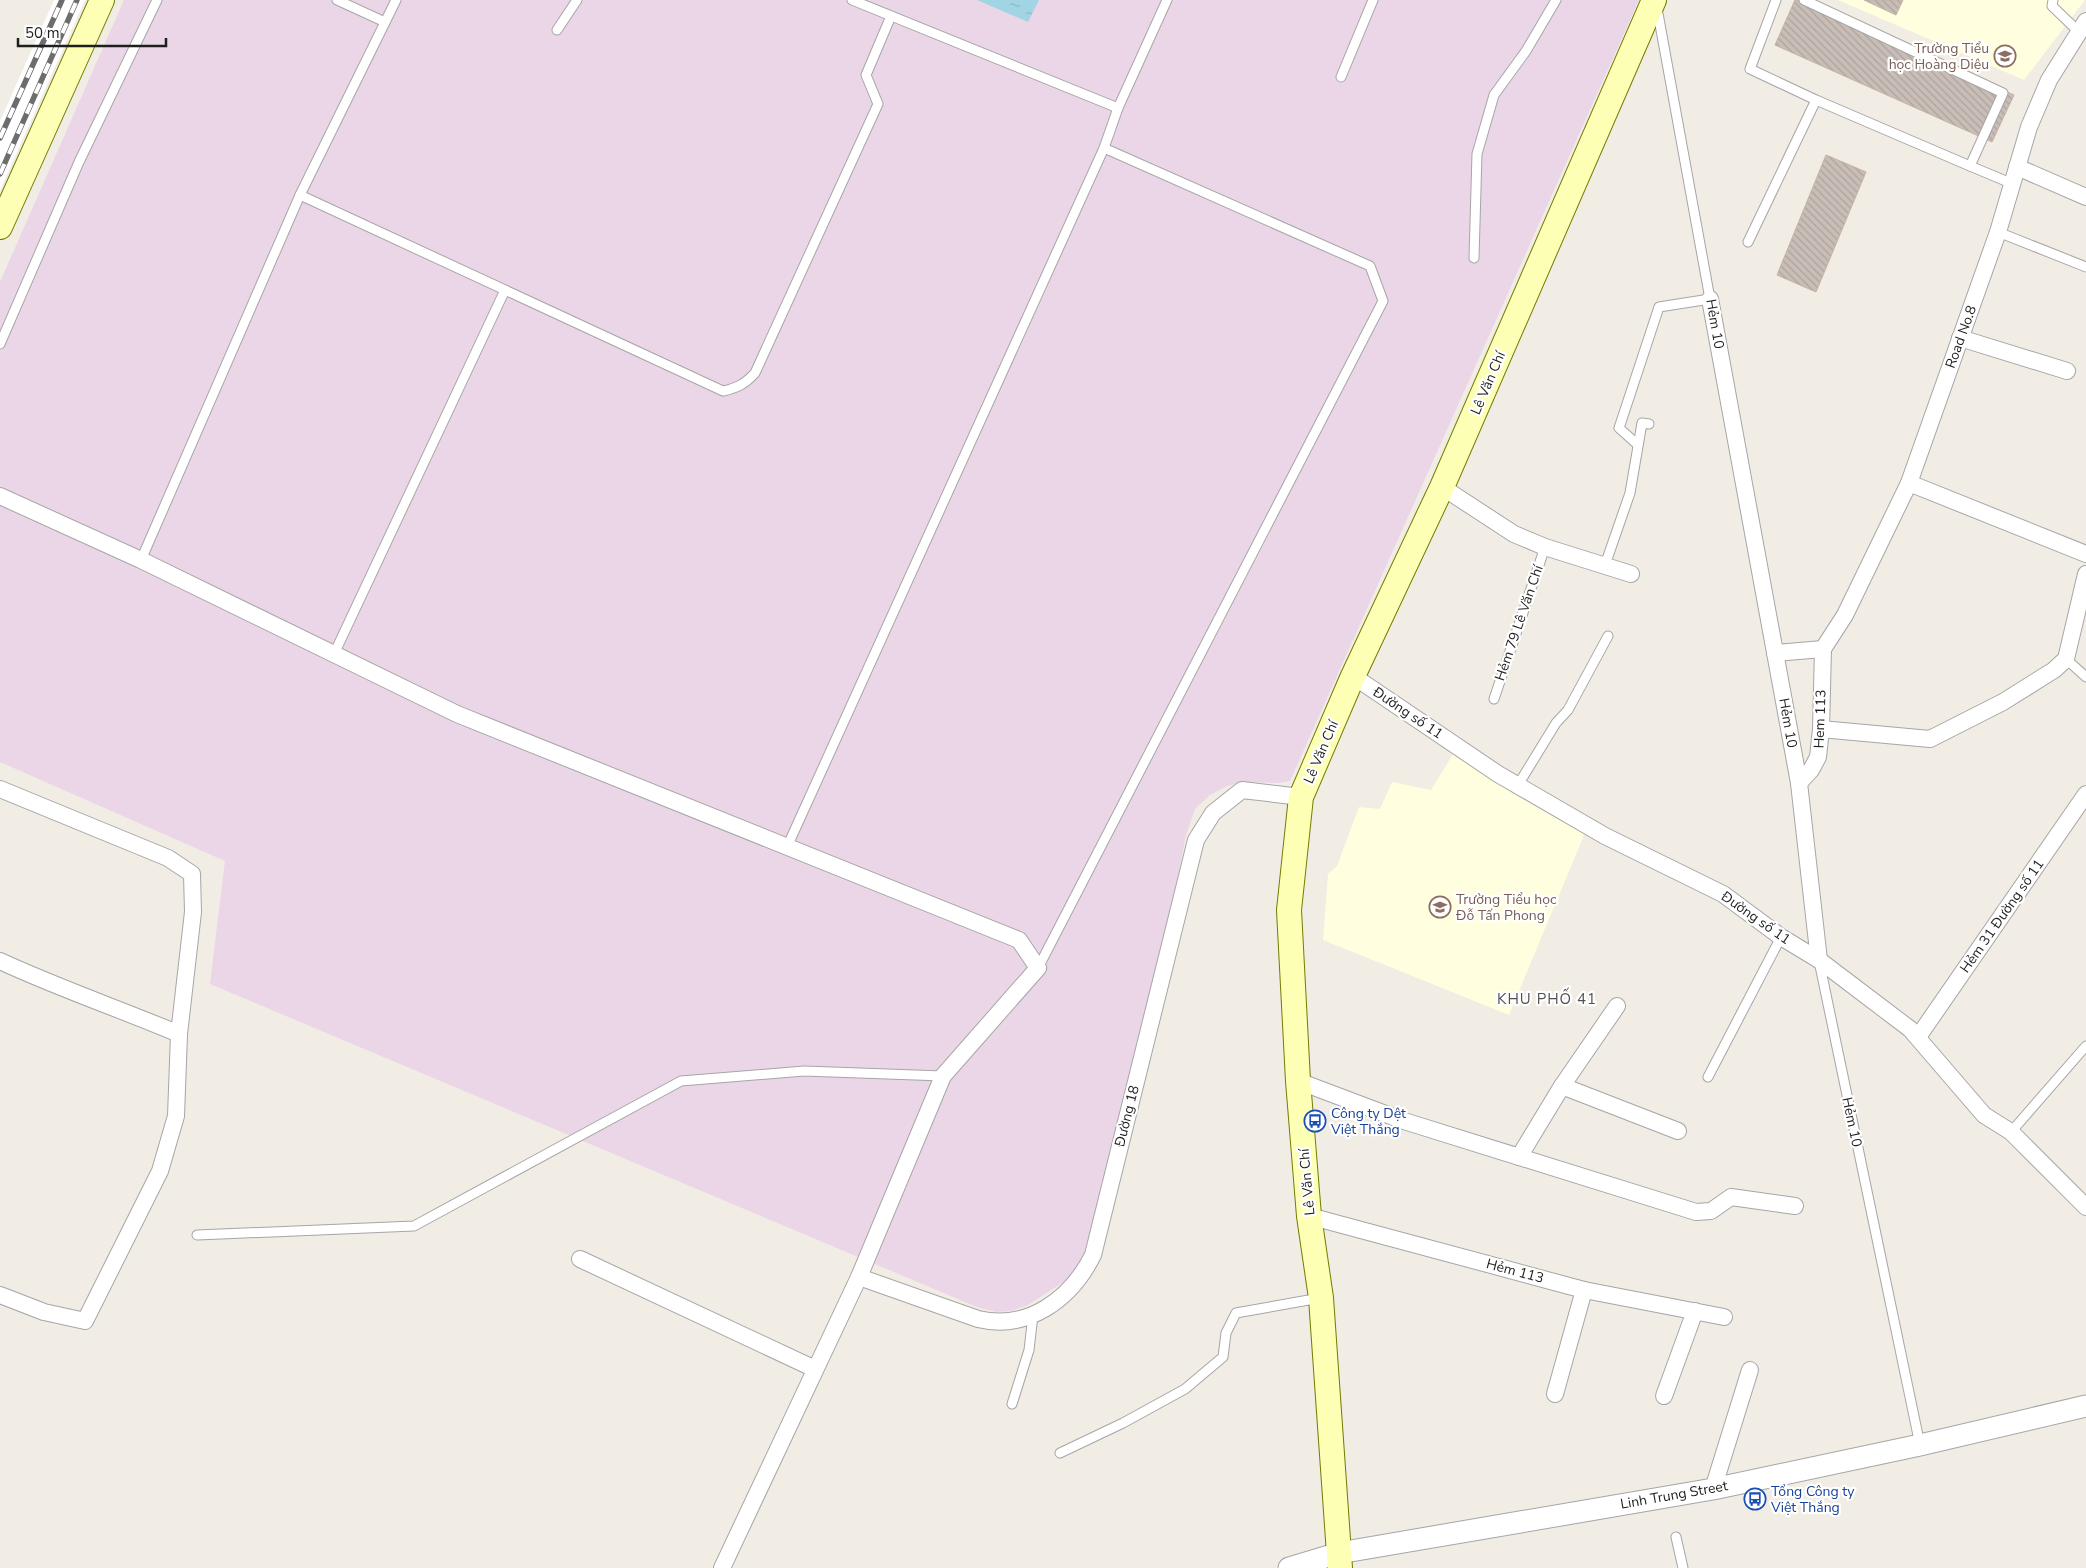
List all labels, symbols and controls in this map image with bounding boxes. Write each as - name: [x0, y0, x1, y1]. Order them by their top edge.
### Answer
- scale bar: [18, 15, 165, 47]
- text: 50 m: [25, 23, 60, 43]
- place label: Trường Tiểu học Hoàng Diệu: [1889, 39, 1989, 74]
- school or university icon: Trường Tiểu học Hoàng Diệu: [1993, 44, 2017, 68]
- street label: Hẻm 10: [1701, 297, 1729, 351]
- street label: Road No.8: [1941, 303, 1981, 371]
- street label: Lê Văn Chí: [1466, 348, 1510, 418]
- street label: Hẻm 79 Lê Văn Chí: [1490, 562, 1548, 683]
- street label: Đường số 11: [1368, 682, 1447, 743]
- street label: Hem 113: [1809, 689, 1831, 749]
- street label: Hẻm 10: [1774, 696, 1802, 750]
- street label: Lê Văn Chí: [1299, 717, 1343, 787]
- street label: Hẻm 31 Đường số 11: [1956, 855, 2048, 977]
- street label: Đường số 11: [1717, 886, 1795, 949]
- place label: Trường Tiểu học Đỗ Tấn Phong: [1455, 890, 1557, 925]
- school or university icon: Trường Tiểu học Đỗ Tấn Phong: [1428, 895, 1452, 919]
- district label: KHU PHỐ 41: [1497, 987, 1597, 1009]
- street label: Đường 18: [1110, 1083, 1144, 1150]
- street label: Hẻm 10: [1837, 1095, 1867, 1149]
- place label: Công ty Dệt Việt Thắng: [1330, 1104, 1406, 1139]
- bus stop icon: Công ty Dệt Việt Thắng: [1303, 1109, 1327, 1133]
- street label: Lê Văn Chí: [1295, 1147, 1319, 1216]
- street label: Hẻm 113: [1484, 1254, 1546, 1288]
- street label: Linh Trung Street: [1619, 1476, 1729, 1514]
- place label: Tổng Công ty Việt Thắng: [1770, 1482, 1855, 1517]
- bus stop icon: Tổng Công ty Việt Thắng: [1743, 1487, 1767, 1511]

